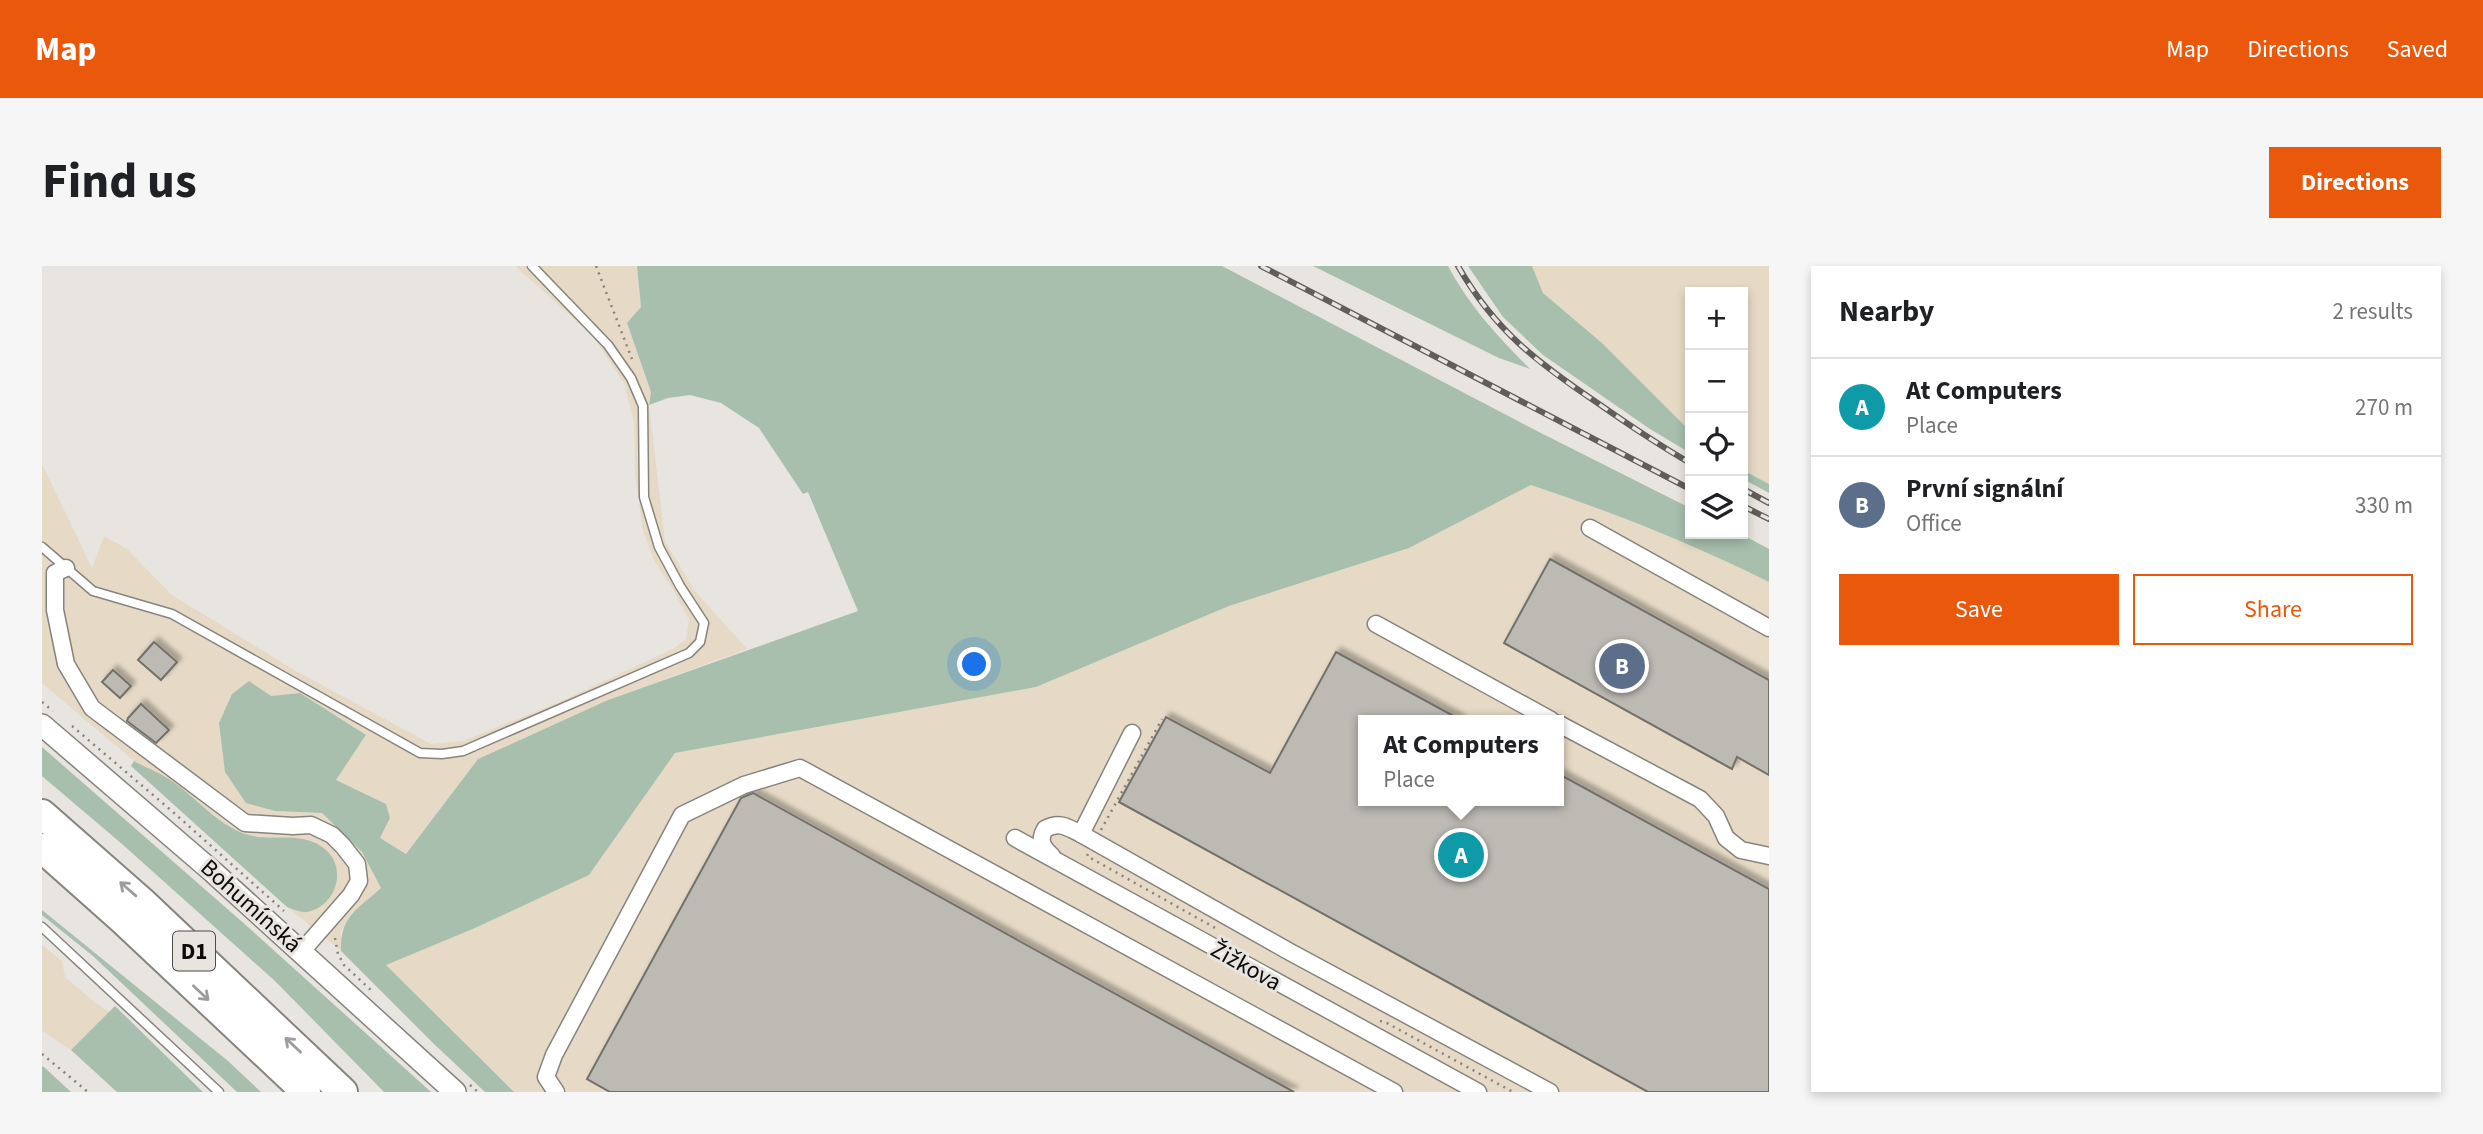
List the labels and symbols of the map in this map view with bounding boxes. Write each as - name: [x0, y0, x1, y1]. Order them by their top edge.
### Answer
- pin: B: [1599, 640, 1645, 692]
- your location: [957, 647, 991, 681]
- pin: A: [1438, 829, 1484, 881]
- street label: Bohumínská: [192, 851, 310, 961]
- one-way arrow: [119, 881, 137, 897]
- road number: D1: [173, 932, 215, 971]
- street label: Žižkova: [1204, 932, 1288, 1000]
- one-way arrow: [192, 985, 210, 1001]
- one-way arrow: [285, 1037, 302, 1054]

